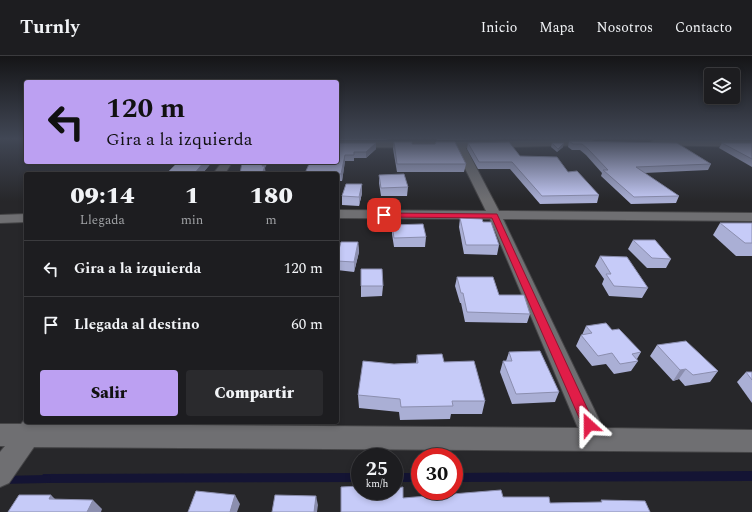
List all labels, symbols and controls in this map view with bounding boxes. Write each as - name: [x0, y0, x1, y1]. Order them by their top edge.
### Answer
- text: Turnly: [20, 13, 80, 42]
- text: Inicio: [481, 17, 517, 38]
- text: Mapa: [539, 17, 574, 38]
- text: Nosotros: [596, 17, 653, 38]
- text: Contacto: [675, 17, 732, 38]
- map controls: [704, 68, 740, 104]
- button: layers: [704, 68, 740, 104]
- text: 120 m: [106, 87, 185, 130]
- icon: left: [40, 96, 92, 148]
- text: Gira a la izquierda: [106, 126, 253, 153]
- text: 09:14: [70, 178, 135, 214]
- text: 1: [185, 178, 199, 214]
- text: 180: [250, 178, 293, 214]
- pin: [367, 198, 401, 232]
- icon: arrive: [373, 204, 395, 226]
- text: Llegada: [80, 210, 125, 230]
- text: min: [181, 210, 203, 230]
- text: m: [266, 210, 277, 230]
- text: Gira a la izquierda: [74, 257, 201, 280]
- text: 120 m: [284, 257, 323, 280]
- icon: left: [40, 258, 62, 280]
- text: Llegada al destino: [74, 313, 199, 336]
- text: 60 m: [291, 313, 323, 336]
- icon: arrive: [40, 314, 62, 336]
- button: Salir: [40, 370, 178, 416]
- button: Compartir: [186, 370, 323, 416]
- position arrow: [568, 404, 610, 446]
- speed limit sign: 30: [411, 448, 463, 500]
- text: 25: [366, 454, 388, 484]
- text: km/h: [366, 476, 388, 492]

